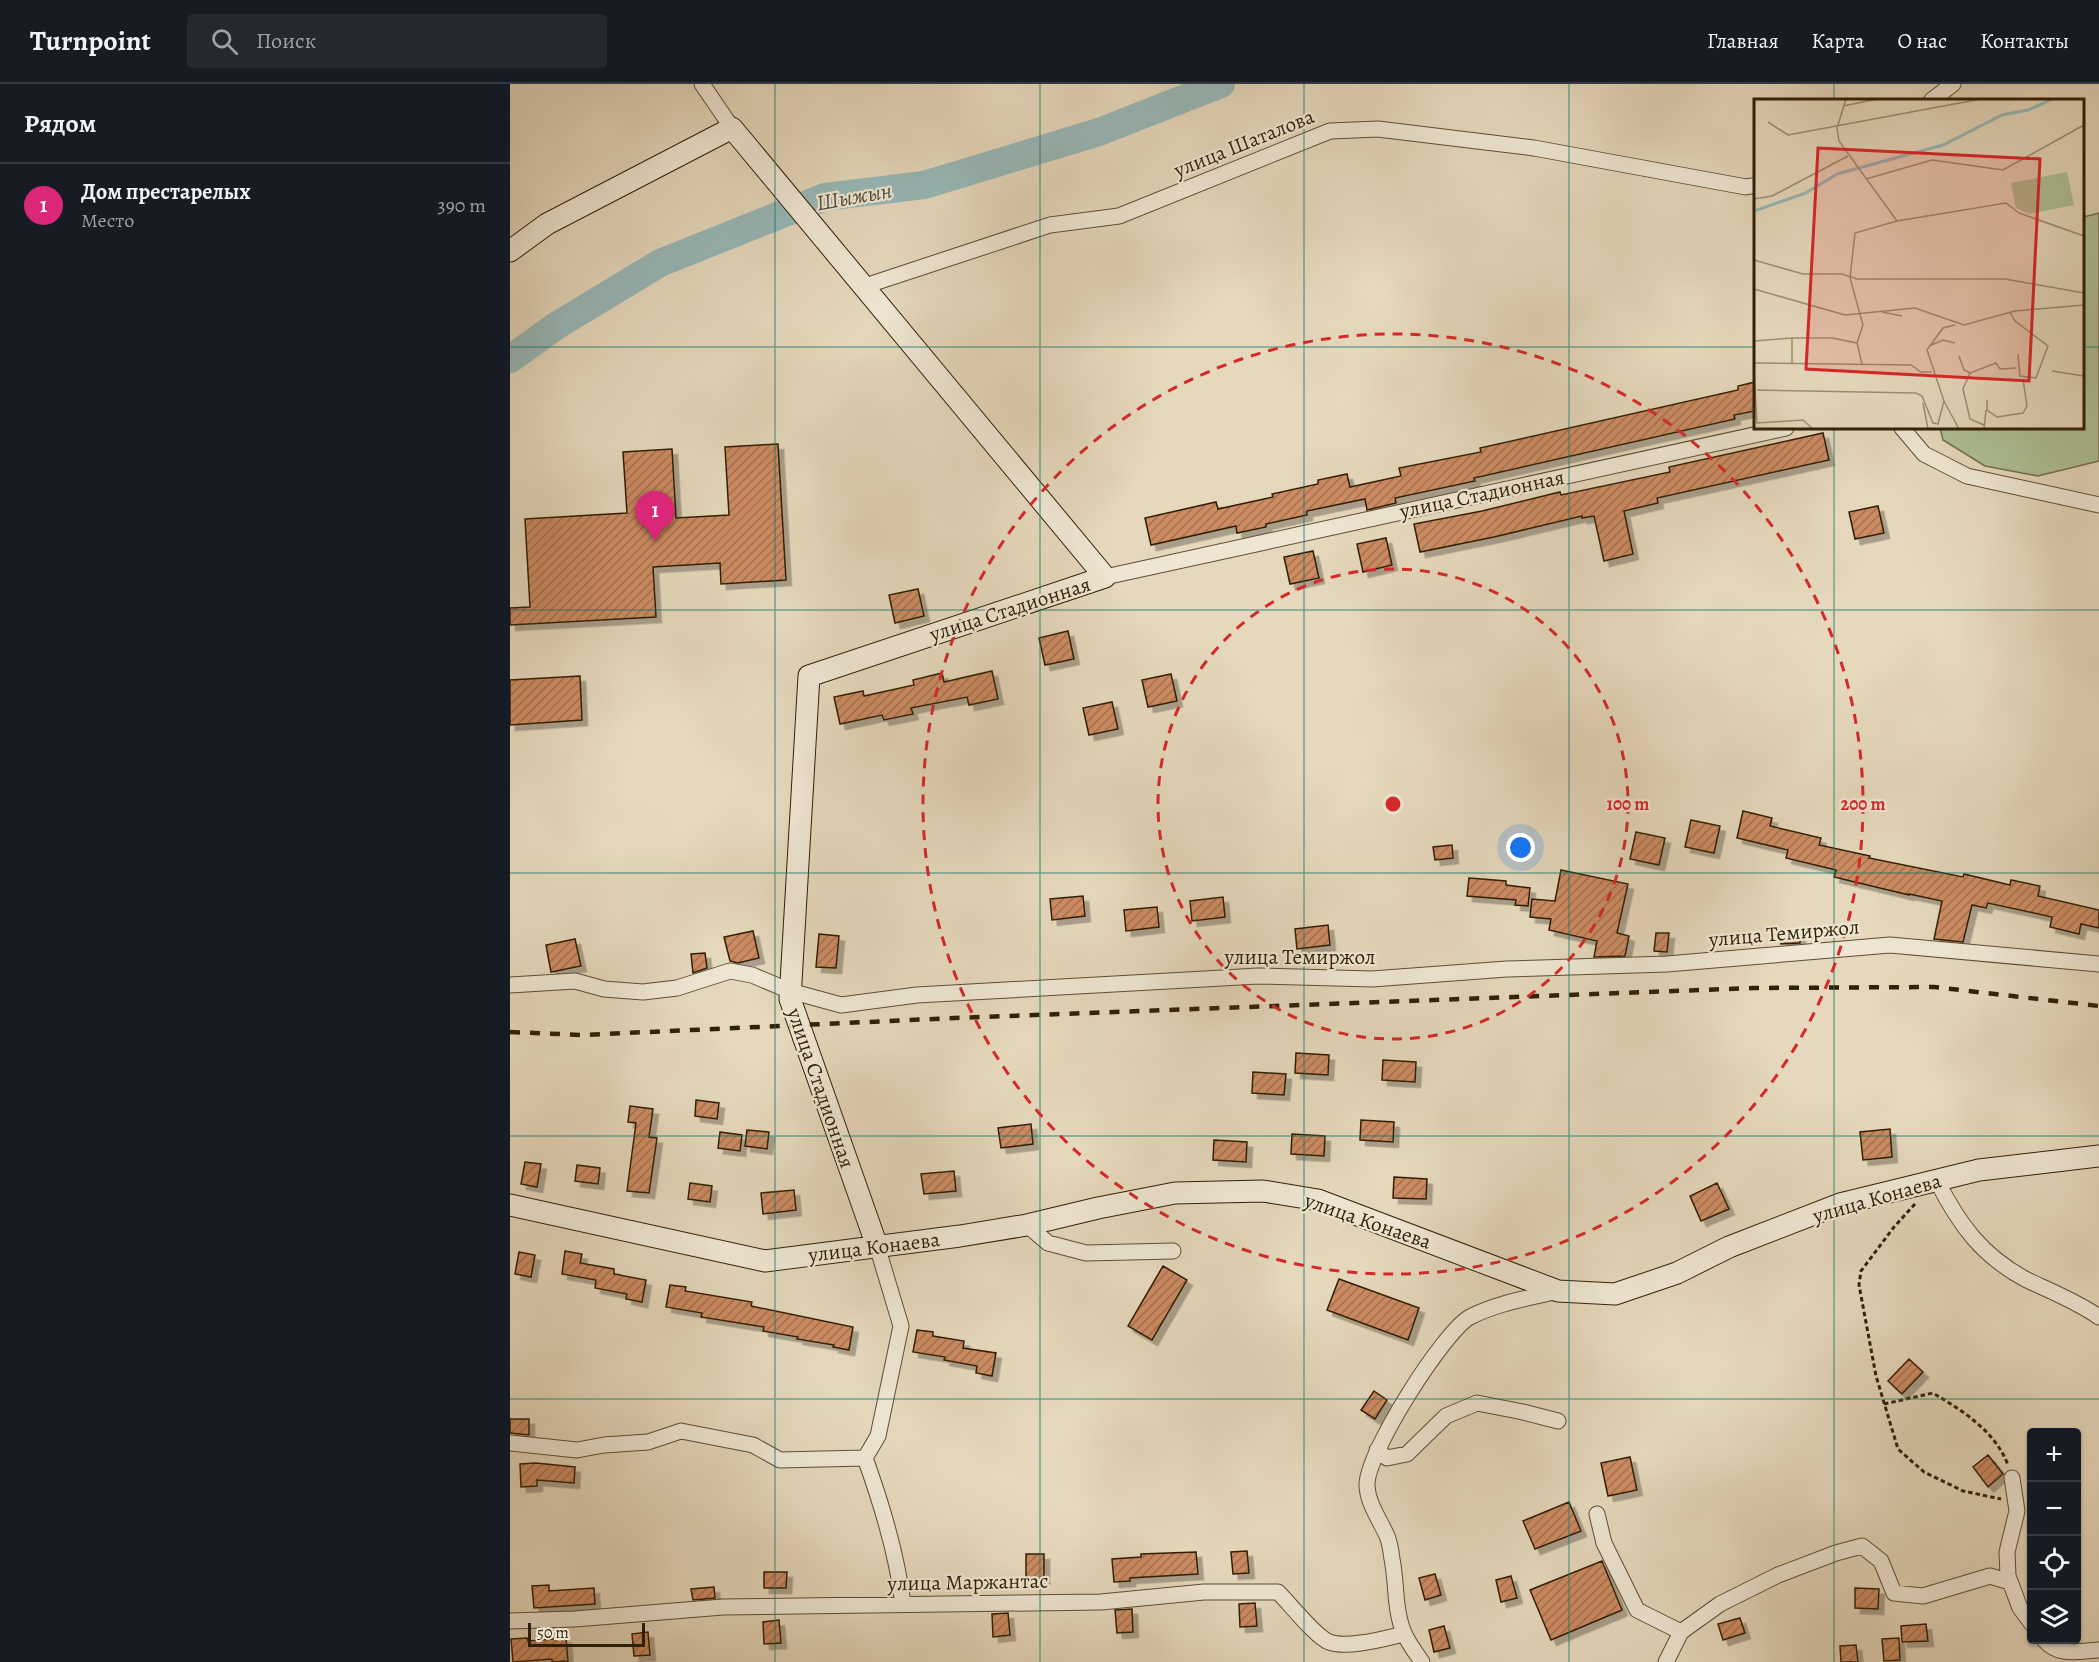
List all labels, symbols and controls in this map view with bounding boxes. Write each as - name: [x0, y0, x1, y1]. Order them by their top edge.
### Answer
- search box: [187, 14, 607, 68]
- text: Turnpoint: [30, 22, 151, 60]
- icon: search: [208, 25, 241, 58]
- text: Поиск: [256, 26, 316, 56]
- text: Главная: [1707, 27, 1779, 55]
- text: Карта: [1812, 27, 1864, 55]
- text: О нас: [1897, 27, 1947, 55]
- text: Контакты: [1980, 27, 2069, 55]
- inset map: [1754, 99, 2084, 429]
- street label: улица Шаталова: [1169, 102, 1319, 184]
- text: Рядом: [24, 106, 96, 141]
- water label: Шыжын: [814, 176, 894, 218]
- text: Дом престарелых: [81, 177, 251, 207]
- text: 1: [40, 192, 47, 219]
- text: 390 m: [437, 192, 486, 219]
- text: Место: [81, 207, 134, 234]
- street label: улица Стадионная: [1396, 463, 1567, 525]
- pin: 1: [636, 492, 674, 541]
- street label: улица Стадионная: [925, 570, 1094, 648]
- text: 100 m: [1607, 792, 1649, 816]
- text: 200 m: [1840, 792, 1886, 816]
- centre of rings: [1383, 794, 1403, 814]
- your location: [1506, 833, 1535, 862]
- street label: улица Темиржол: [1707, 912, 1860, 954]
- street label: улица Темиржол: [1224, 943, 1376, 971]
- street label: улица Стадионная: [780, 1003, 861, 1172]
- street label: улица Конаева: [1809, 1166, 1945, 1230]
- street label: улица Конаева: [1300, 1186, 1435, 1256]
- street label: улица Конаева: [806, 1225, 942, 1269]
- map controls: [2027, 1428, 2081, 1644]
- button: +: [2027, 1428, 2081, 1482]
- button: −: [2027, 1482, 2081, 1536]
- button: locate: [2027, 1536, 2081, 1590]
- street label: улица Маржантас: [886, 1567, 1049, 1597]
- button: layers: [2027, 1590, 2081, 1644]
- scale bar: [528, 1620, 645, 1648]
- text: 50 m: [537, 1622, 569, 1644]

